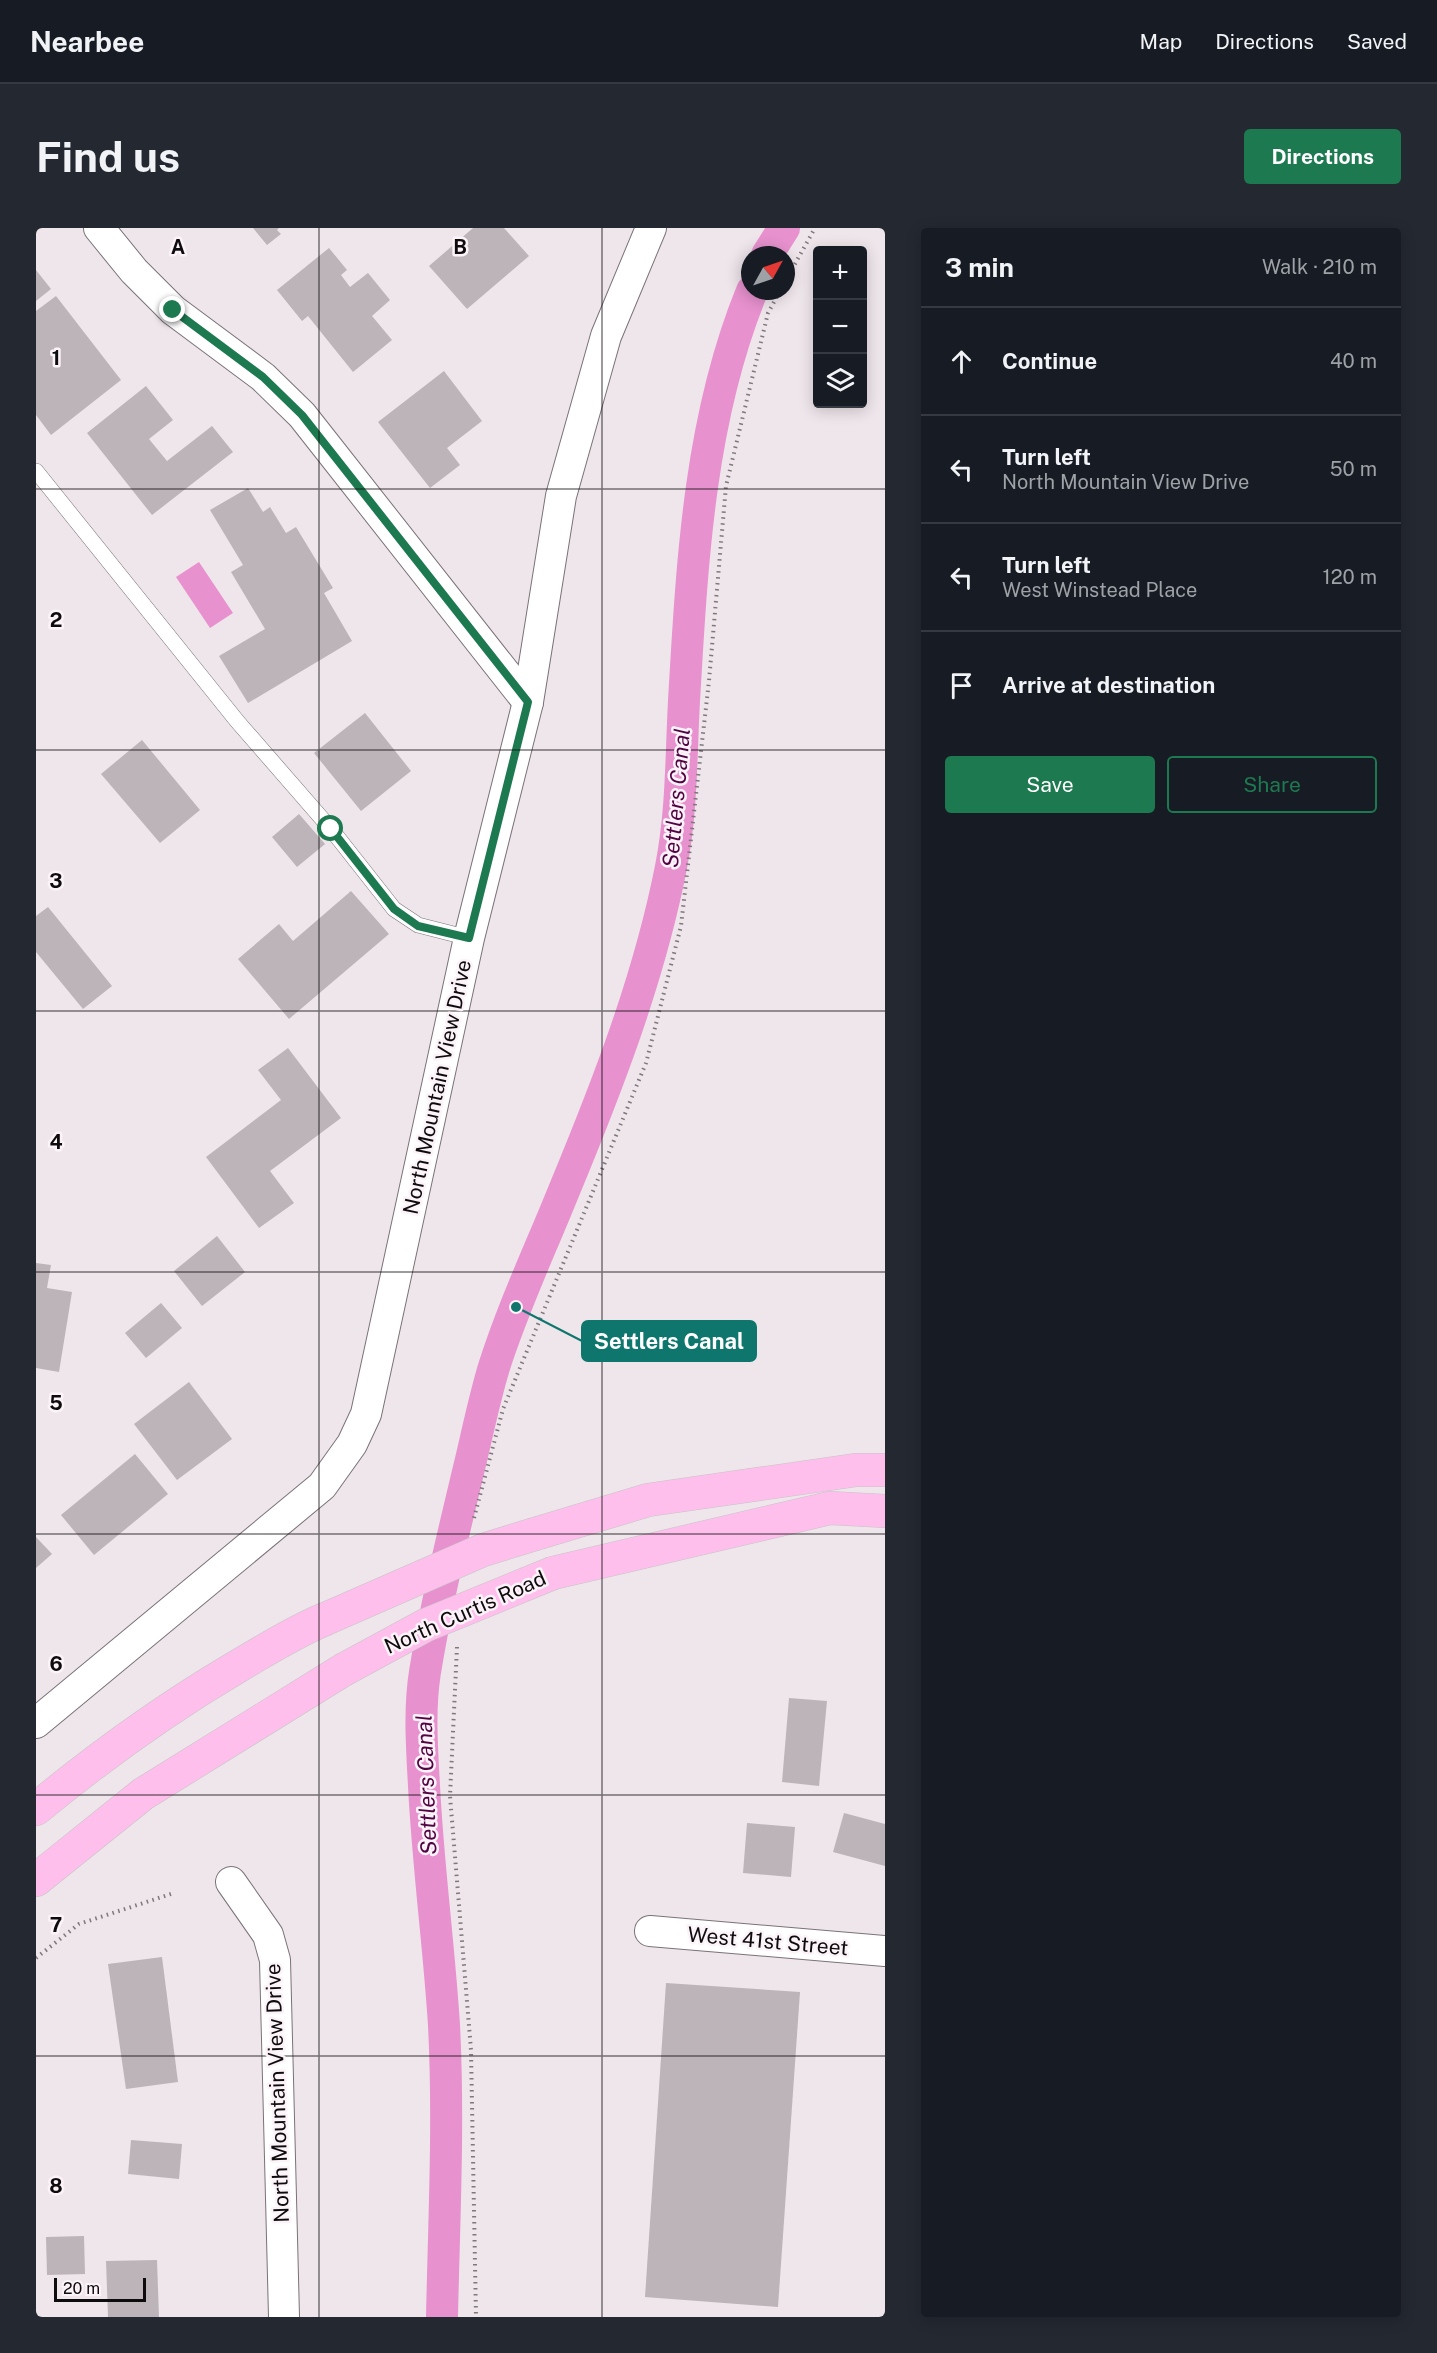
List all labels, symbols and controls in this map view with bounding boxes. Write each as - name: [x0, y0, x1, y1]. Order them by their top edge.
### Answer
- text: Nearbee: [30, 25, 144, 58]
- text: Map: [1140, 29, 1182, 54]
- text: Directions: [1215, 29, 1314, 54]
- text: Saved: [1347, 29, 1407, 54]
- button: Directions: [1244, 129, 1401, 184]
- text: Find us: [36, 132, 180, 181]
- text: A: [171, 235, 185, 259]
- text: B: [453, 235, 467, 259]
- north arrow: [741, 246, 795, 300]
- map controls: [813, 246, 867, 408]
- button: +: [813, 246, 867, 300]
- text: 3 min: [945, 252, 1014, 283]
- text: Walk · 210 m: [1262, 255, 1377, 279]
- route end: [159, 296, 185, 322]
- button: −: [813, 300, 867, 354]
- icon: ahead: [945, 345, 978, 378]
- text: 1: [52, 346, 60, 370]
- text: Continue: [1002, 348, 1097, 374]
- text: 40 m: [1330, 349, 1377, 373]
- button: layers: [813, 354, 867, 408]
- text: Turn left: [1002, 444, 1091, 470]
- icon: left: [945, 453, 978, 486]
- text: 50 m: [1330, 457, 1377, 481]
- text: North Mountain View Drive: [1002, 470, 1249, 494]
- text: Turn left: [1002, 552, 1091, 578]
- icon: left: [945, 561, 978, 594]
- text: 120 m: [1323, 565, 1377, 589]
- text: West Winstead Place: [1002, 578, 1197, 602]
- text: 2: [50, 608, 62, 632]
- icon: arrive: [945, 669, 978, 702]
- text: Arrive at destination: [1002, 672, 1215, 698]
- water label: Settlers Canal: [657, 727, 695, 869]
- button: Save: [945, 756, 1155, 813]
- button: Share: [1167, 756, 1377, 813]
- route start: [317, 815, 343, 841]
- text: 3: [49, 869, 63, 893]
- street label: North Mountain View Drive: [398, 957, 476, 1217]
- text: 4: [49, 1130, 63, 1154]
- callout: Settlers Canal: [582, 1321, 756, 1361]
- text: Settlers Canal: [594, 1328, 744, 1354]
- text: 5: [49, 1391, 63, 1415]
- street label: North Curtis Road: [380, 1565, 550, 1659]
- text: 6: [49, 1652, 63, 1676]
- water label: Settlers Canal: [411, 1714, 441, 1856]
- text: 7: [50, 1913, 62, 1937]
- street label: West 41st Street: [687, 1922, 849, 1960]
- street label: North Mountain View Drive: [260, 1963, 294, 2223]
- text: 8: [49, 2174, 63, 2198]
- scale bar: [54, 2275, 146, 2302]
- text: 20 m: [63, 2279, 100, 2298]

